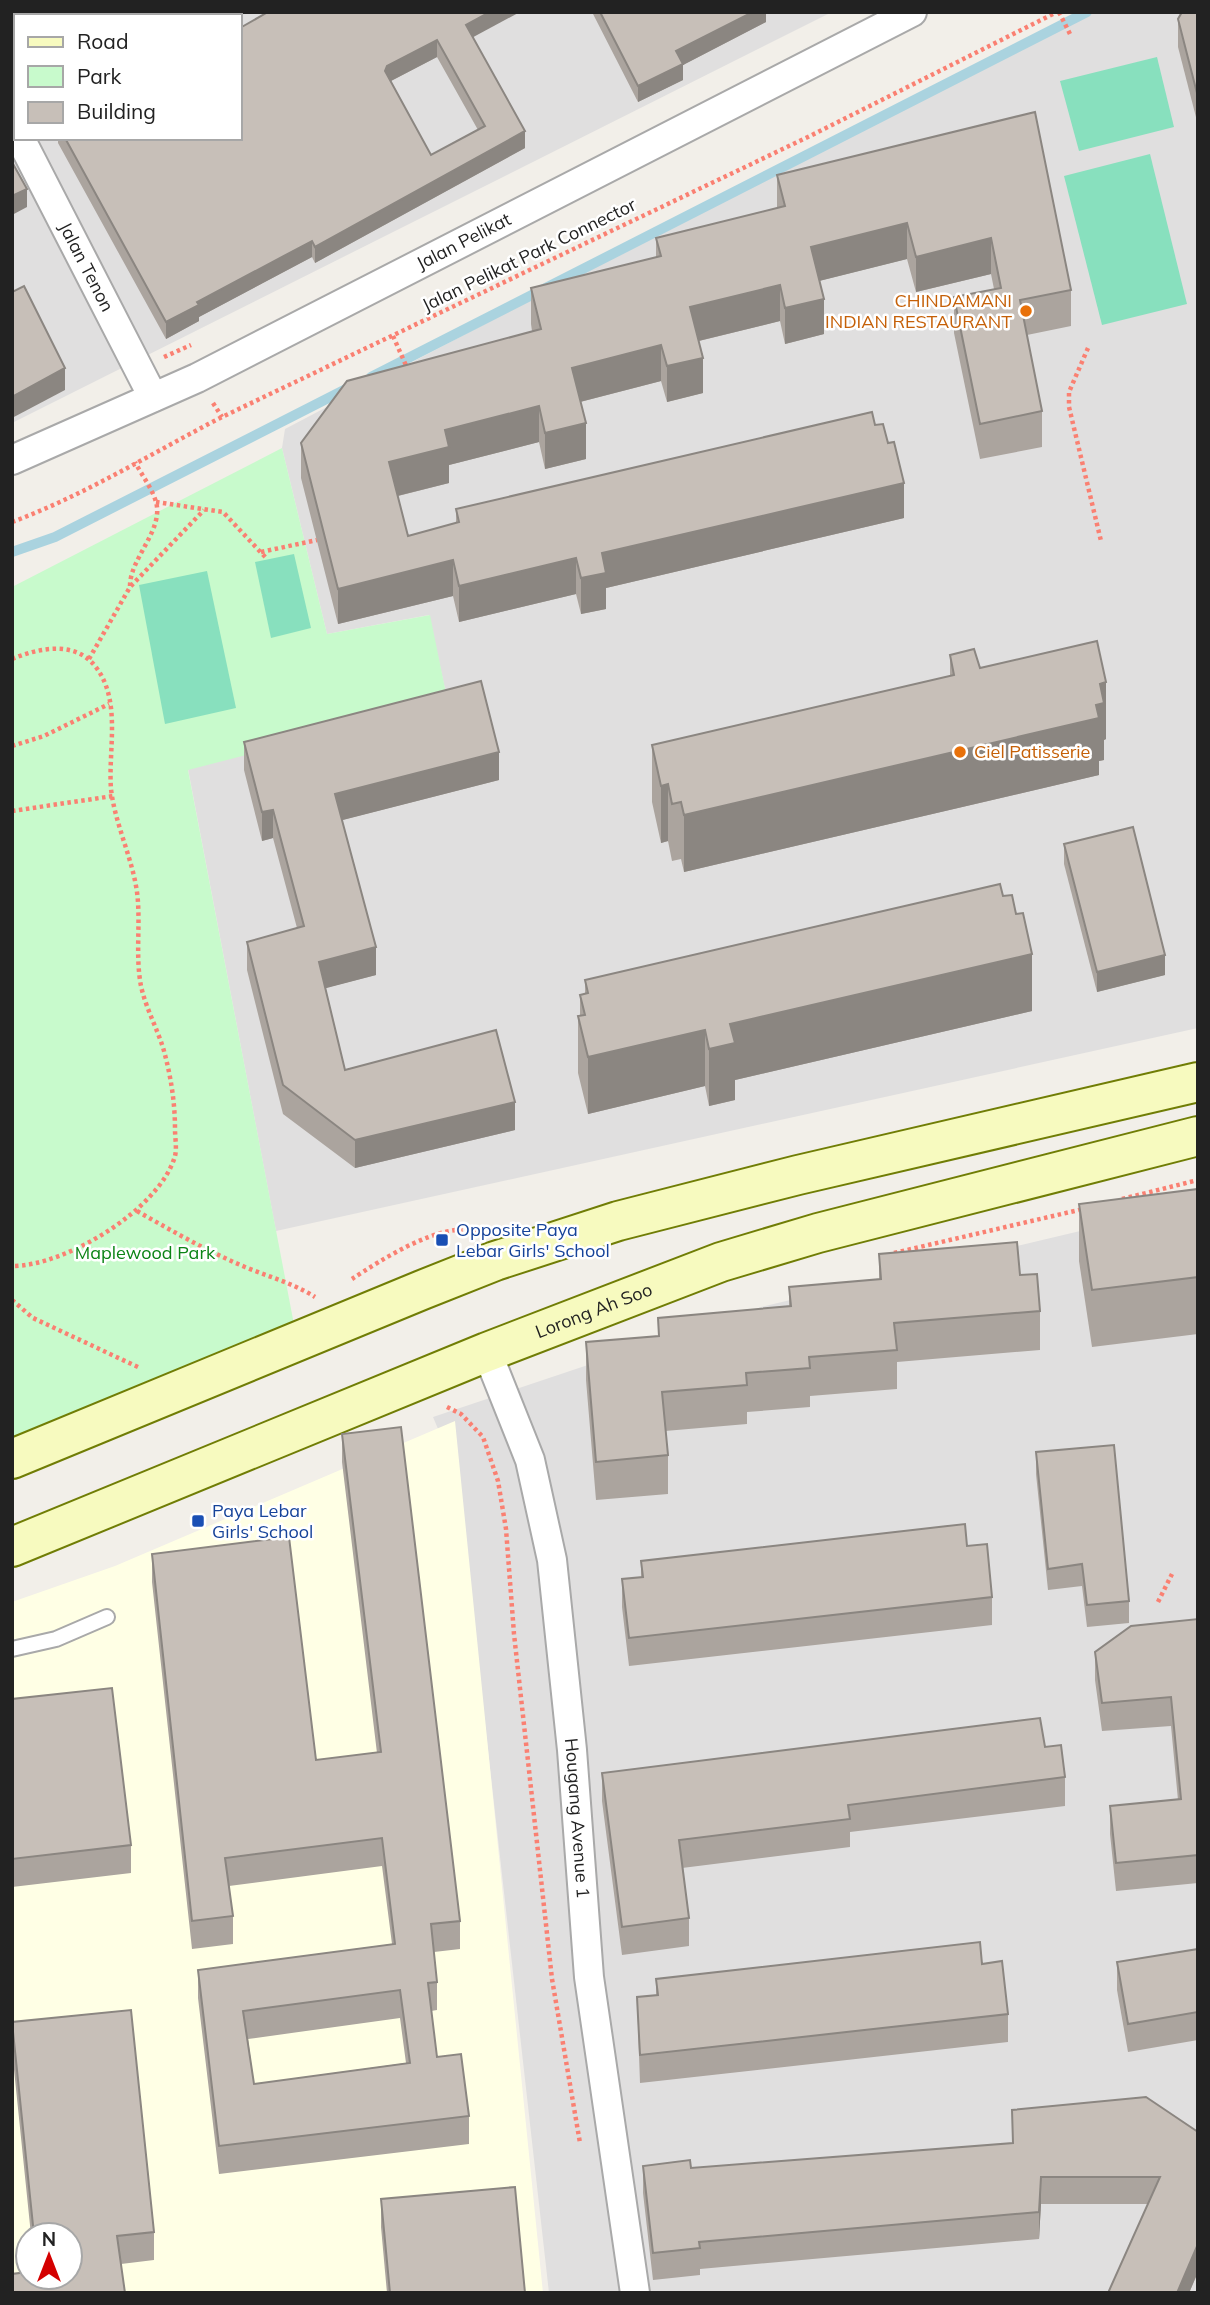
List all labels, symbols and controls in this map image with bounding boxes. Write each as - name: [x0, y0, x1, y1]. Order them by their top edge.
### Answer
- legend: [14, 14, 242, 140]
- text: Road: [77, 28, 128, 54]
- text: Park: [77, 63, 121, 89]
- text: Building: [77, 98, 156, 124]
- street label: Jalan Pelikat Park Connector: [418, 192, 640, 316]
- street label: Jalan Pelikat: [412, 207, 515, 275]
- street label: Jalan Tenon: [54, 218, 119, 316]
- place label: CHINDAMANI INDIAN RESTAURANT: [825, 289, 1012, 333]
- marker: CHINDAMANI INDIAN RESTAURANT: [1018, 303, 1034, 319]
- place label: Ciel Patisserie: [974, 740, 1090, 763]
- marker: Ciel Patisserie: [952, 744, 968, 760]
- place label: Opposite Paya Lebar Girls' School: [456, 1218, 610, 1262]
- marker: Opposite Paya Lebar Girls' School: [434, 1232, 450, 1248]
- park label: Maplewood Park: [75, 1241, 216, 1264]
- street label: Lorong Ah Soo: [532, 1278, 655, 1343]
- place label: Paya Lebar Girls' School: [212, 1499, 313, 1543]
- marker: Paya Lebar Girls' School: [190, 1513, 206, 1529]
- street label: Hougang Avenue 1: [560, 1737, 595, 1899]
- north arrow: [14, 2221, 84, 2291]
- text: N: [42, 2227, 56, 2251]

